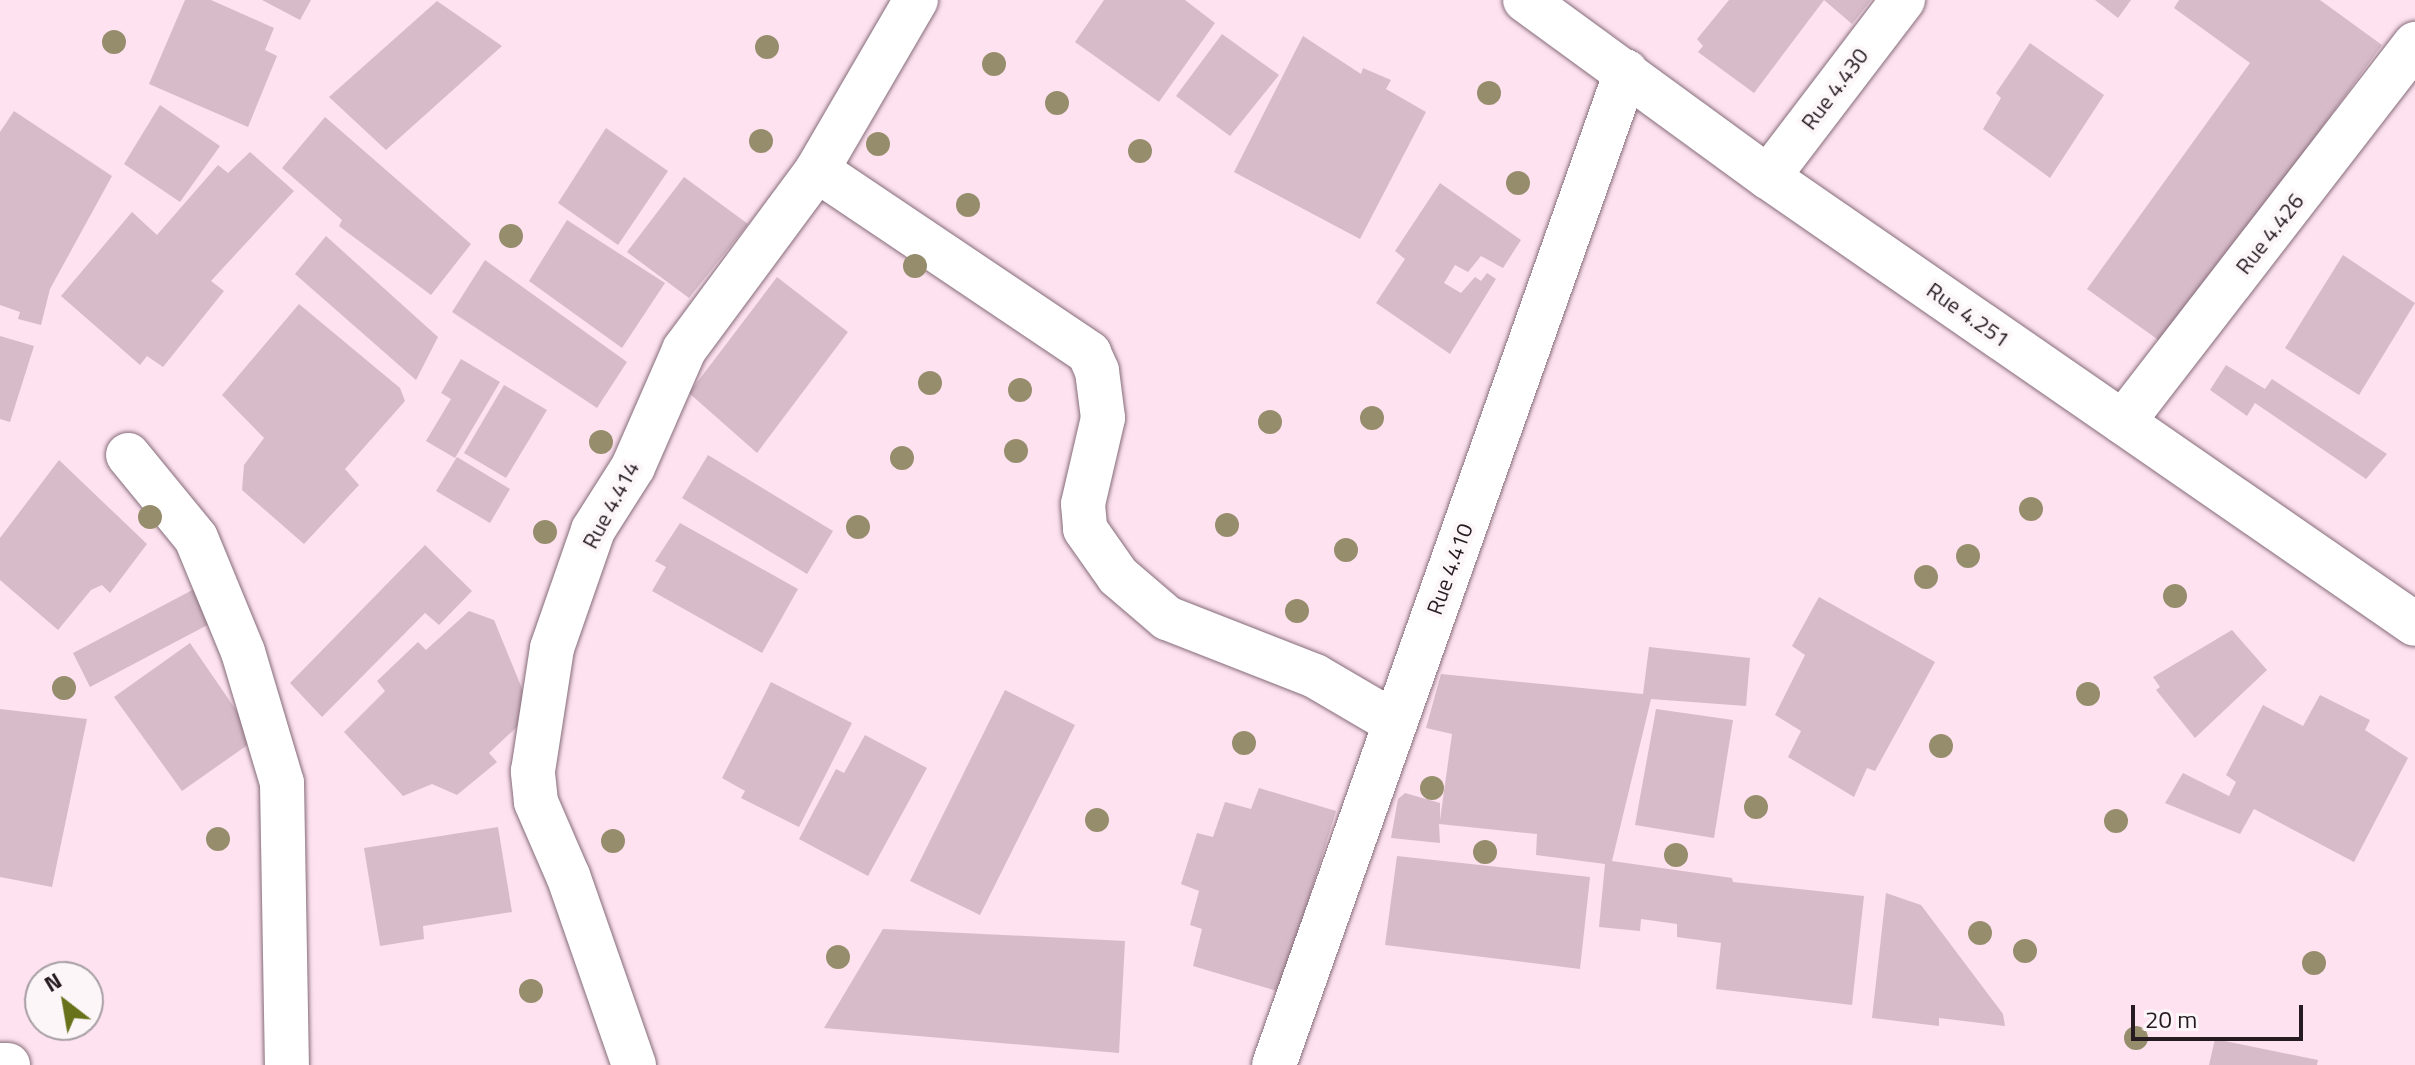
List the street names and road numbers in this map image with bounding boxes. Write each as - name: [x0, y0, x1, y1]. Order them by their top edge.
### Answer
- street label: Rue 4.430: [1796, 43, 1874, 135]
- street label: Rue 4.426: [2230, 188, 2310, 280]
- street label: Rue 4.251: [1921, 277, 2015, 353]
- street label: Rue 4.414: [577, 457, 645, 553]
- street label: Rue 4.410: [1421, 520, 1479, 618]

